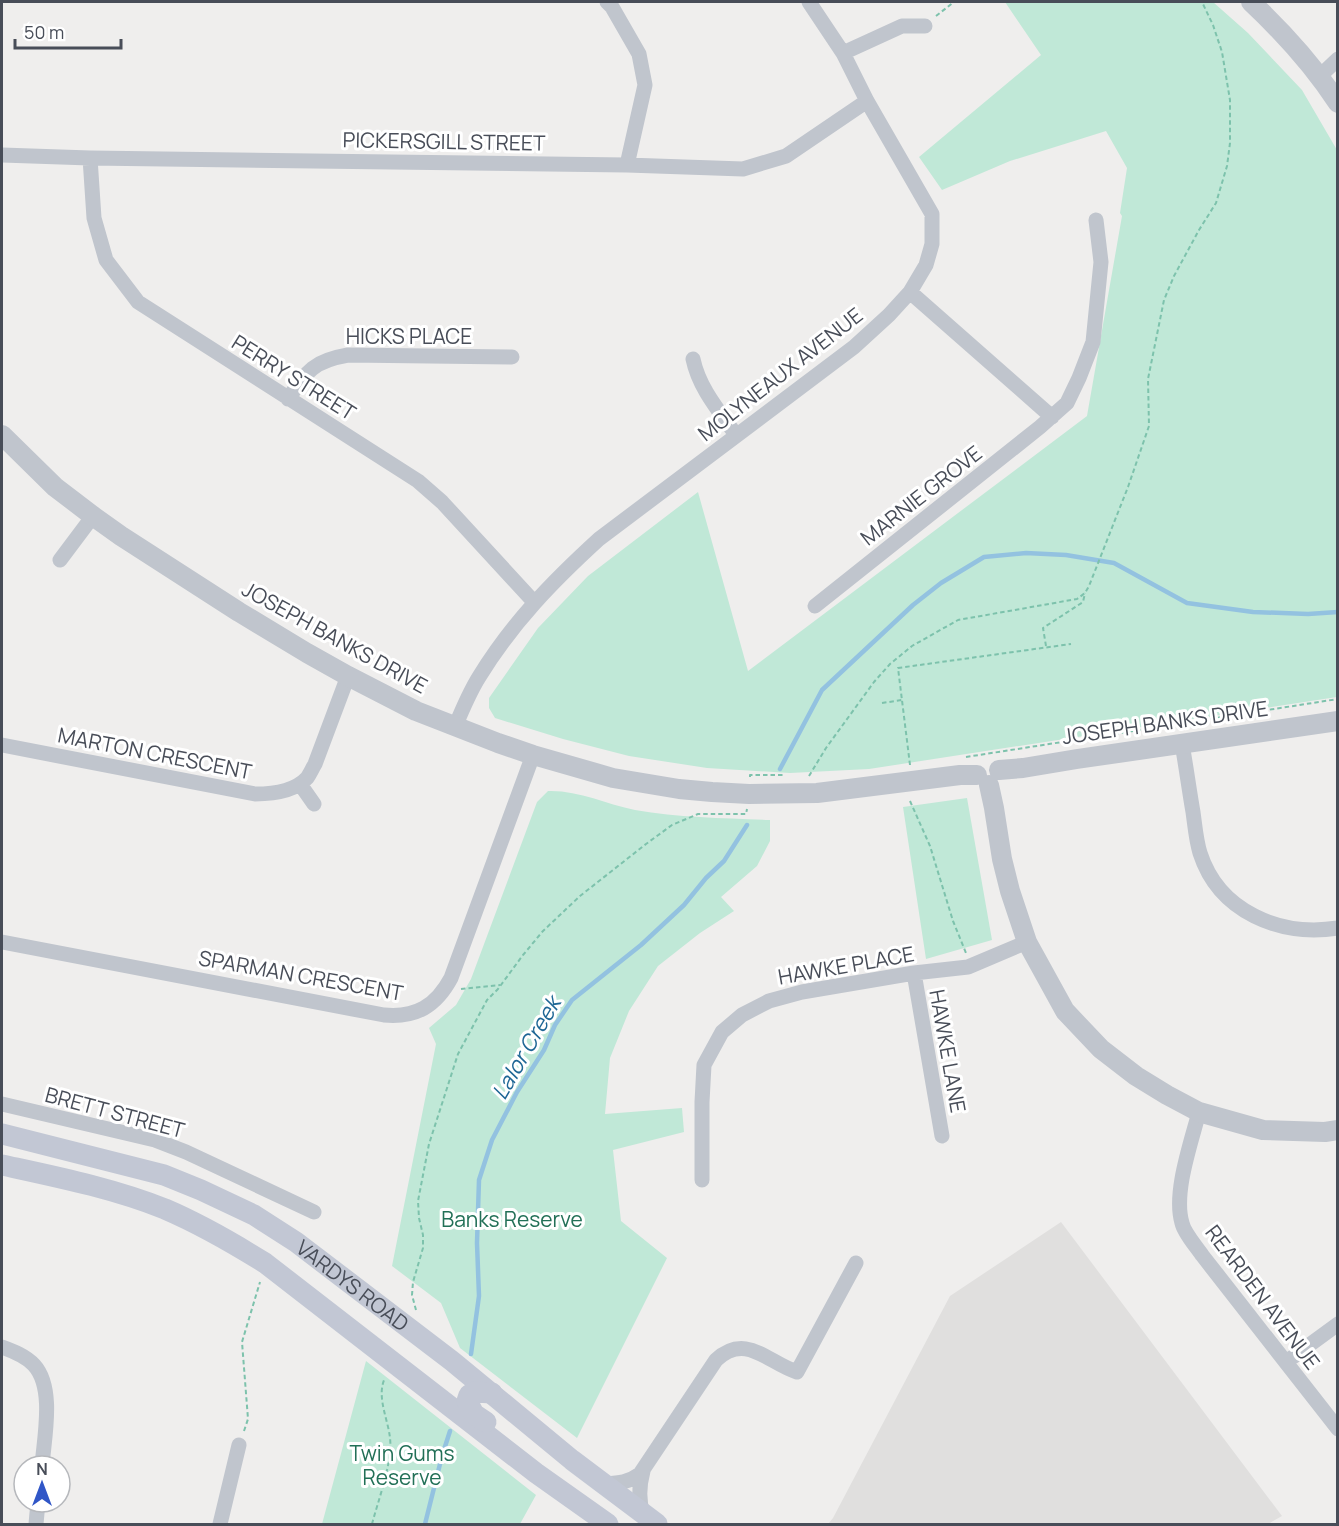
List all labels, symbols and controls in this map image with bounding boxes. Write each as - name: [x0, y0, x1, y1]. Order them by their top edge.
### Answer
- scale bar: [15, 12, 122, 50]
- text: 50 m: [24, 20, 64, 44]
- street label: PICKERSGILL STREET: [342, 125, 546, 157]
- street label: MOLYNEAUX AVENUE: [692, 301, 868, 447]
- street label: HICKS PLACE: [346, 322, 472, 350]
- street label: PERRY STREET: [227, 328, 362, 427]
- street label: MARNIE GROVE: [854, 439, 988, 551]
- street label: JOSEPH BANKS DRIVE: [237, 574, 433, 700]
- street label: JOSEPH BANKS DRIVE: [1060, 694, 1270, 750]
- street label: MARTON CRESCENT: [56, 720, 255, 786]
- street label: HAWKE PLACE: [776, 939, 916, 991]
- street label: SPARMAN CRESCENT: [197, 943, 406, 1007]
- street label: HAWKE LANE: [923, 987, 973, 1115]
- water label: Lalor Creek: [485, 988, 569, 1105]
- street label: BRETT STREET: [42, 1080, 188, 1144]
- park label: Banks Reserve: [441, 1205, 583, 1233]
- street label: REARDEN AVENUE: [1199, 1219, 1327, 1375]
- street label: VARDYS ROAD: [291, 1233, 415, 1337]
- park label: Twin Gums Reserve: [349, 1439, 455, 1491]
- north arrow: [12, 1454, 72, 1514]
- text: N: [36, 1458, 48, 1480]

